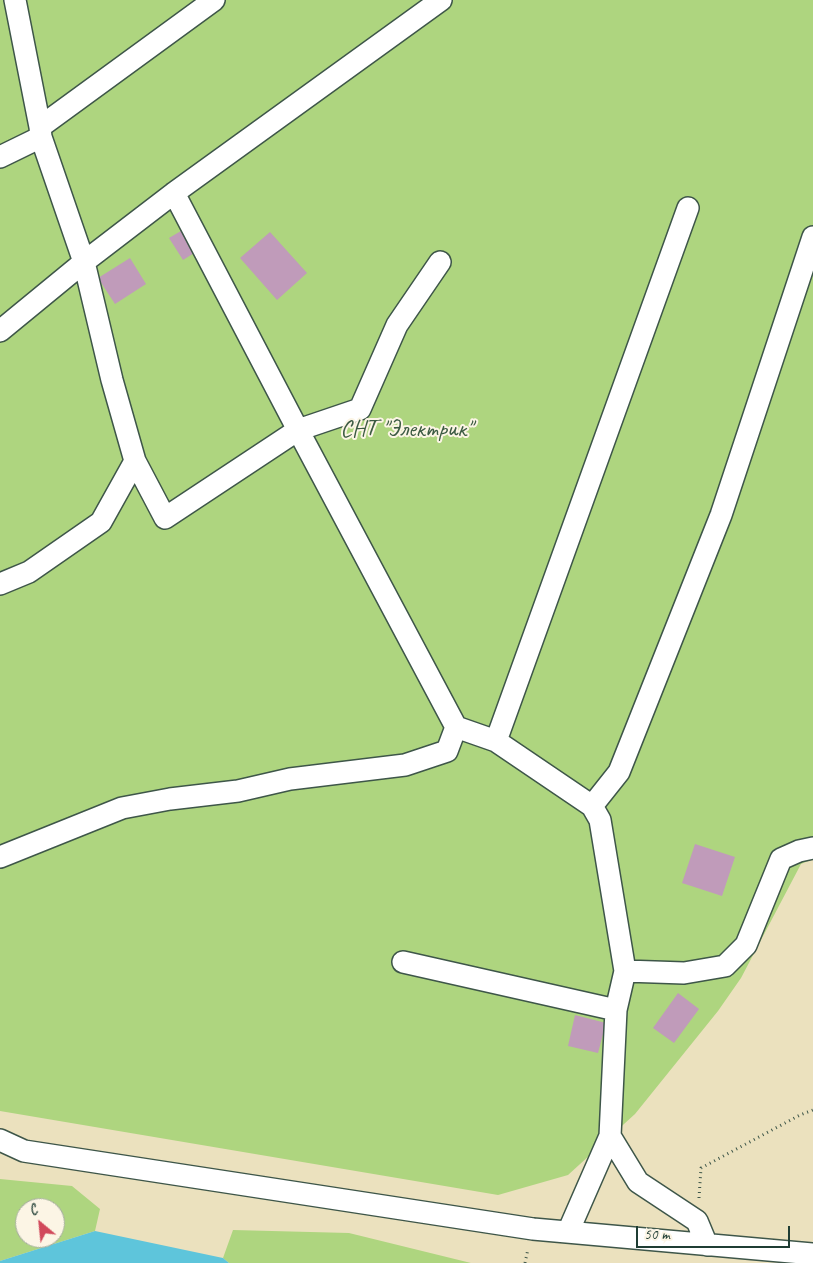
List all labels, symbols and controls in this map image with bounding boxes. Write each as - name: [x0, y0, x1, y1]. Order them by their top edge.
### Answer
- park label: СНТ "Электрик": [340, 416, 472, 444]
- north arrow: [15, 1198, 65, 1248]
- text: С: [26, 1201, 40, 1219]
- scale bar: [638, 1216, 792, 1248]
- text: 50 m: [644, 1225, 670, 1244]

